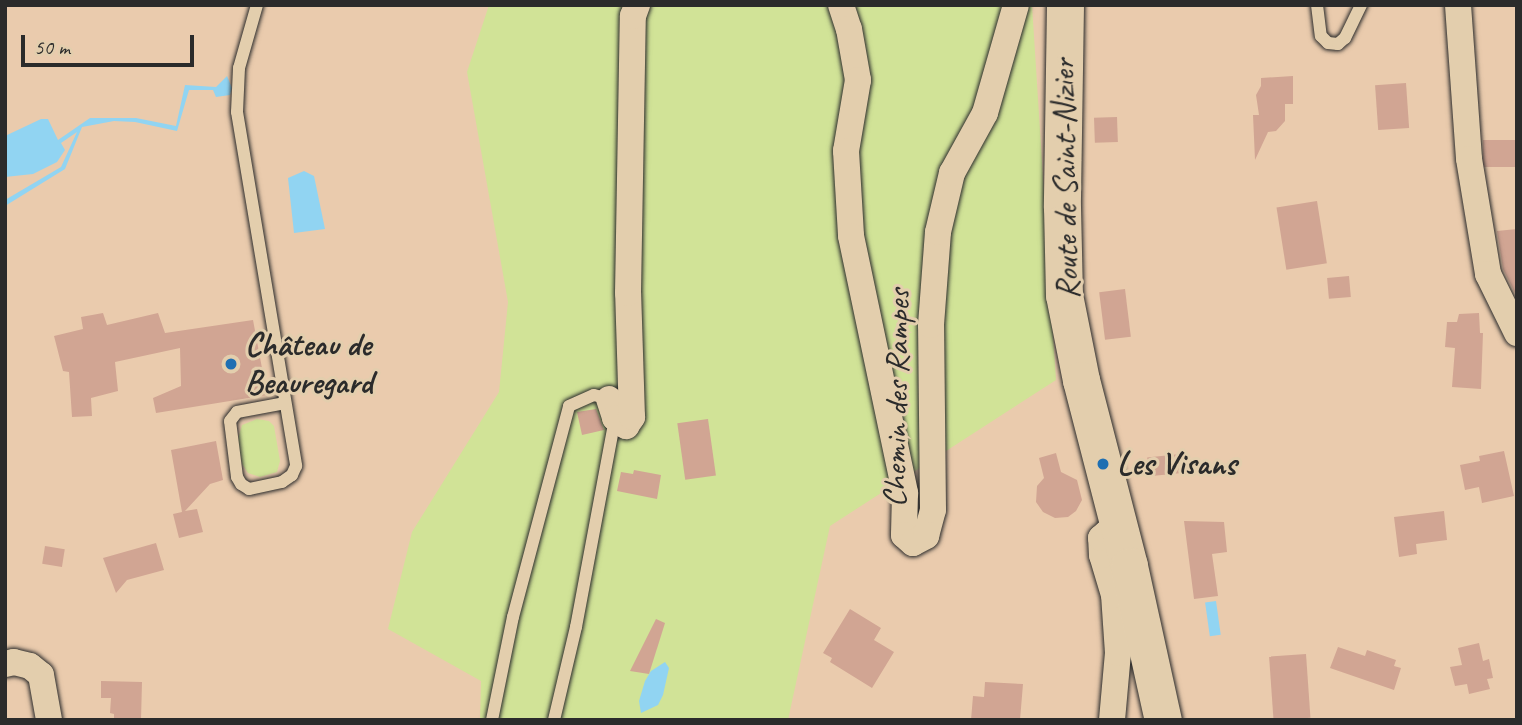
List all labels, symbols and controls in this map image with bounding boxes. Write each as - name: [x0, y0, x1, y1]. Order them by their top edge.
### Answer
- scale bar: [24, 21, 198, 65]
- text: 50 m: [34, 34, 70, 60]
- street label: Route de Saint-Nizier: [1044, 58, 1088, 300]
- street label: Chemin des Rampes: [875, 288, 919, 508]
- place label: Château de Beauregard: [245, 325, 373, 403]
- marker: Château de Beauregard: [223, 356, 239, 372]
- place label: Les Visans: [1117, 444, 1236, 484]
- marker: Les Visans: [1095, 456, 1111, 472]

